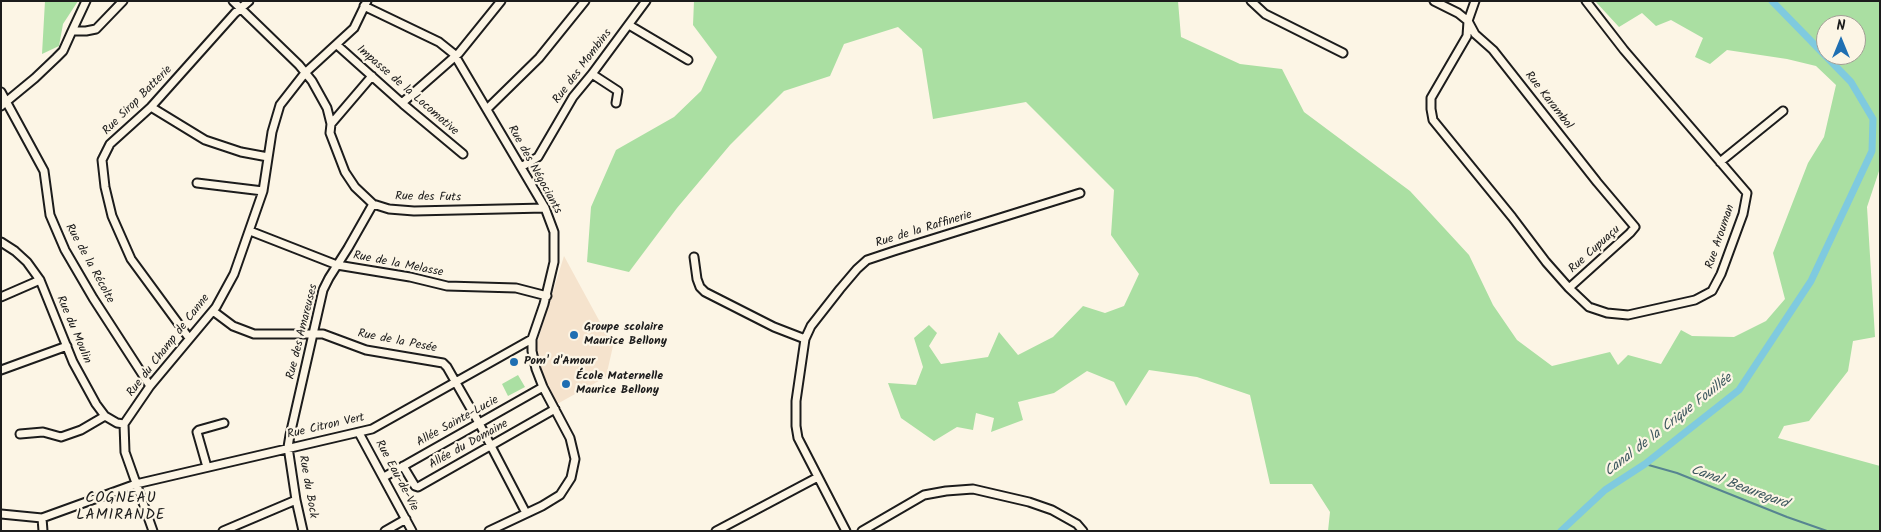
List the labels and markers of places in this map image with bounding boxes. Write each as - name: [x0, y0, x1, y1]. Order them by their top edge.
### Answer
- place label: Groupe scolaire Maurice Bellony: [584, 321, 667, 349]
- marker: Groupe scolaire Maurice Bellony: [568, 329, 580, 341]
- place label: Pom' d'Amour: [524, 355, 595, 369]
- marker: Pom' d'Amour: [508, 356, 520, 368]
- place label: École Maternelle Maurice Bellony: [576, 370, 663, 398]
- marker: École Maternelle Maurice Bellony: [560, 378, 572, 390]

